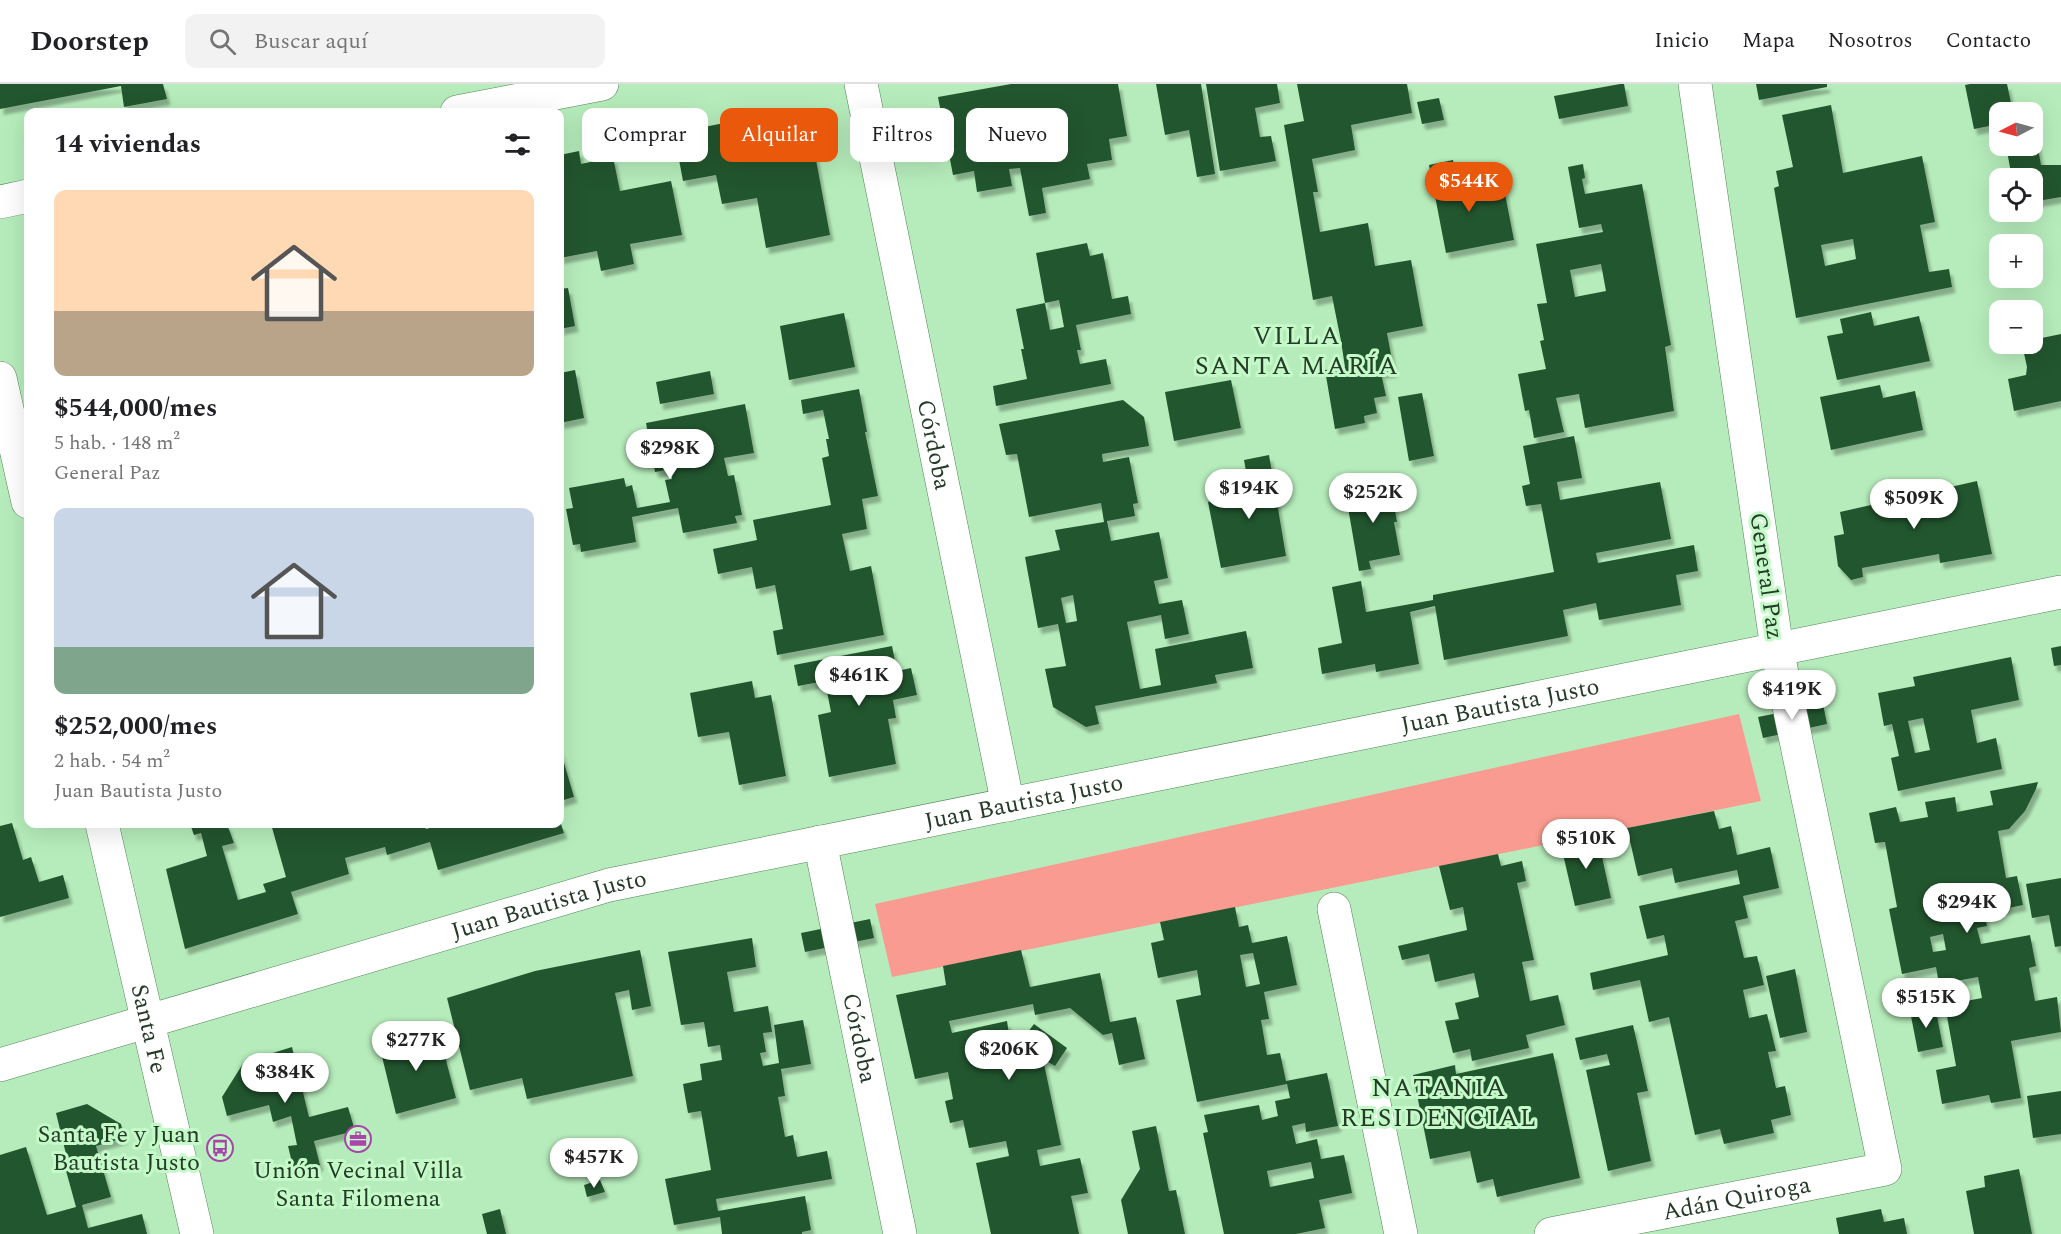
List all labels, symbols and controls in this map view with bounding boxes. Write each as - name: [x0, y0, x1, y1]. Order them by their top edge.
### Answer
- search box: [185, 14, 605, 68]
- text: Doorstep: [30, 20, 149, 63]
- icon: search: [206, 25, 239, 58]
- text: Buscar aquí: [254, 25, 368, 58]
- text: Inicio: [1654, 25, 1709, 57]
- text: Mapa: [1742, 25, 1795, 57]
- text: Nosotros: [1828, 25, 1913, 57]
- text: Contacto: [1946, 25, 2031, 57]
- north arrow: [1989, 102, 2043, 156]
- map controls: [1989, 102, 2043, 354]
- chip: Comprar: [582, 108, 708, 162]
- chip: Alquilar: [720, 108, 838, 162]
- chip: Filtros: [850, 108, 954, 162]
- chip: Nuevo: [966, 108, 1068, 162]
- text: 14 viviendas: [54, 124, 201, 164]
- icon: filters: [501, 128, 534, 161]
- pin: $544K: [1427, 162, 1511, 213]
- text: $544K: [1439, 166, 1499, 196]
- button: locate: [1989, 168, 2043, 222]
- icon: home: [240, 229, 348, 337]
- button: +: [1989, 234, 2043, 288]
- button: −: [1989, 300, 2043, 354]
- district label: VILLA SANTA MARÍA: [1195, 316, 1399, 386]
- text: $544,000/mes: [54, 388, 217, 428]
- street label: Córdoba: [907, 396, 960, 493]
- text: 5 hab. · 148 m²: [54, 428, 180, 458]
- pin: $298K: [628, 429, 712, 480]
- text: $298K: [640, 433, 700, 463]
- text: General Paz: [54, 458, 161, 488]
- pin: $194K: [1207, 469, 1291, 520]
- text: $194K: [1219, 473, 1279, 503]
- pin: $252K: [1331, 473, 1415, 524]
- text: $252K: [1343, 477, 1403, 507]
- pin: $509K: [1872, 479, 1956, 530]
- text: $509K: [1884, 483, 1944, 513]
- street label: General Paz: [1739, 510, 1793, 642]
- icon: home: [240, 547, 348, 655]
- pin: $461K: [817, 656, 901, 707]
- text: $461K: [829, 660, 889, 690]
- street label: Juan Bautista Justo: [1398, 669, 1603, 744]
- pin: $419K: [1750, 670, 1834, 721]
- text: $419K: [1762, 674, 1822, 704]
- text: $252,000/mes: [54, 706, 217, 746]
- text: 2 hab. · 54 m²: [54, 746, 170, 776]
- street label: Juan Bautista Justo: [921, 765, 1126, 840]
- text: Juan Bautista Justo: [54, 776, 222, 806]
- pin: $510K: [1544, 819, 1628, 870]
- text: $510K: [1556, 823, 1616, 853]
- street label: Juan Bautista Justo: [447, 861, 650, 950]
- pin: $294K: [1925, 883, 2009, 934]
- text: $294K: [1937, 887, 1997, 917]
- pin: $515K: [1884, 978, 1968, 1029]
- street label: Santa Fe: [121, 980, 176, 1077]
- text: $515K: [1896, 982, 1956, 1012]
- street label: Córdoba: [832, 990, 886, 1087]
- pin: $277K: [374, 1021, 458, 1072]
- text: $277K: [386, 1025, 446, 1055]
- pin: $206K: [967, 1030, 1051, 1081]
- text: $206K: [979, 1034, 1039, 1064]
- pin: $384K: [243, 1053, 327, 1104]
- text: $384K: [255, 1057, 315, 1087]
- district label: NATANIA RESIDENCIAL: [1340, 1068, 1538, 1138]
- place label: Santa Fe y Juan Bautista Justo: [37, 1117, 200, 1181]
- office icon: Unión Vecinal Villa Santa Filomena: [343, 1124, 373, 1154]
- bus stop icon: Santa Fe y Juan Bautista Justo: [205, 1133, 235, 1163]
- pin: $457K: [552, 1138, 636, 1189]
- text: $457K: [564, 1142, 624, 1172]
- place label: Unión Vecinal Villa Santa Filomena: [253, 1153, 463, 1217]
- street label: Adán Quiroga: [1660, 1167, 1814, 1231]

